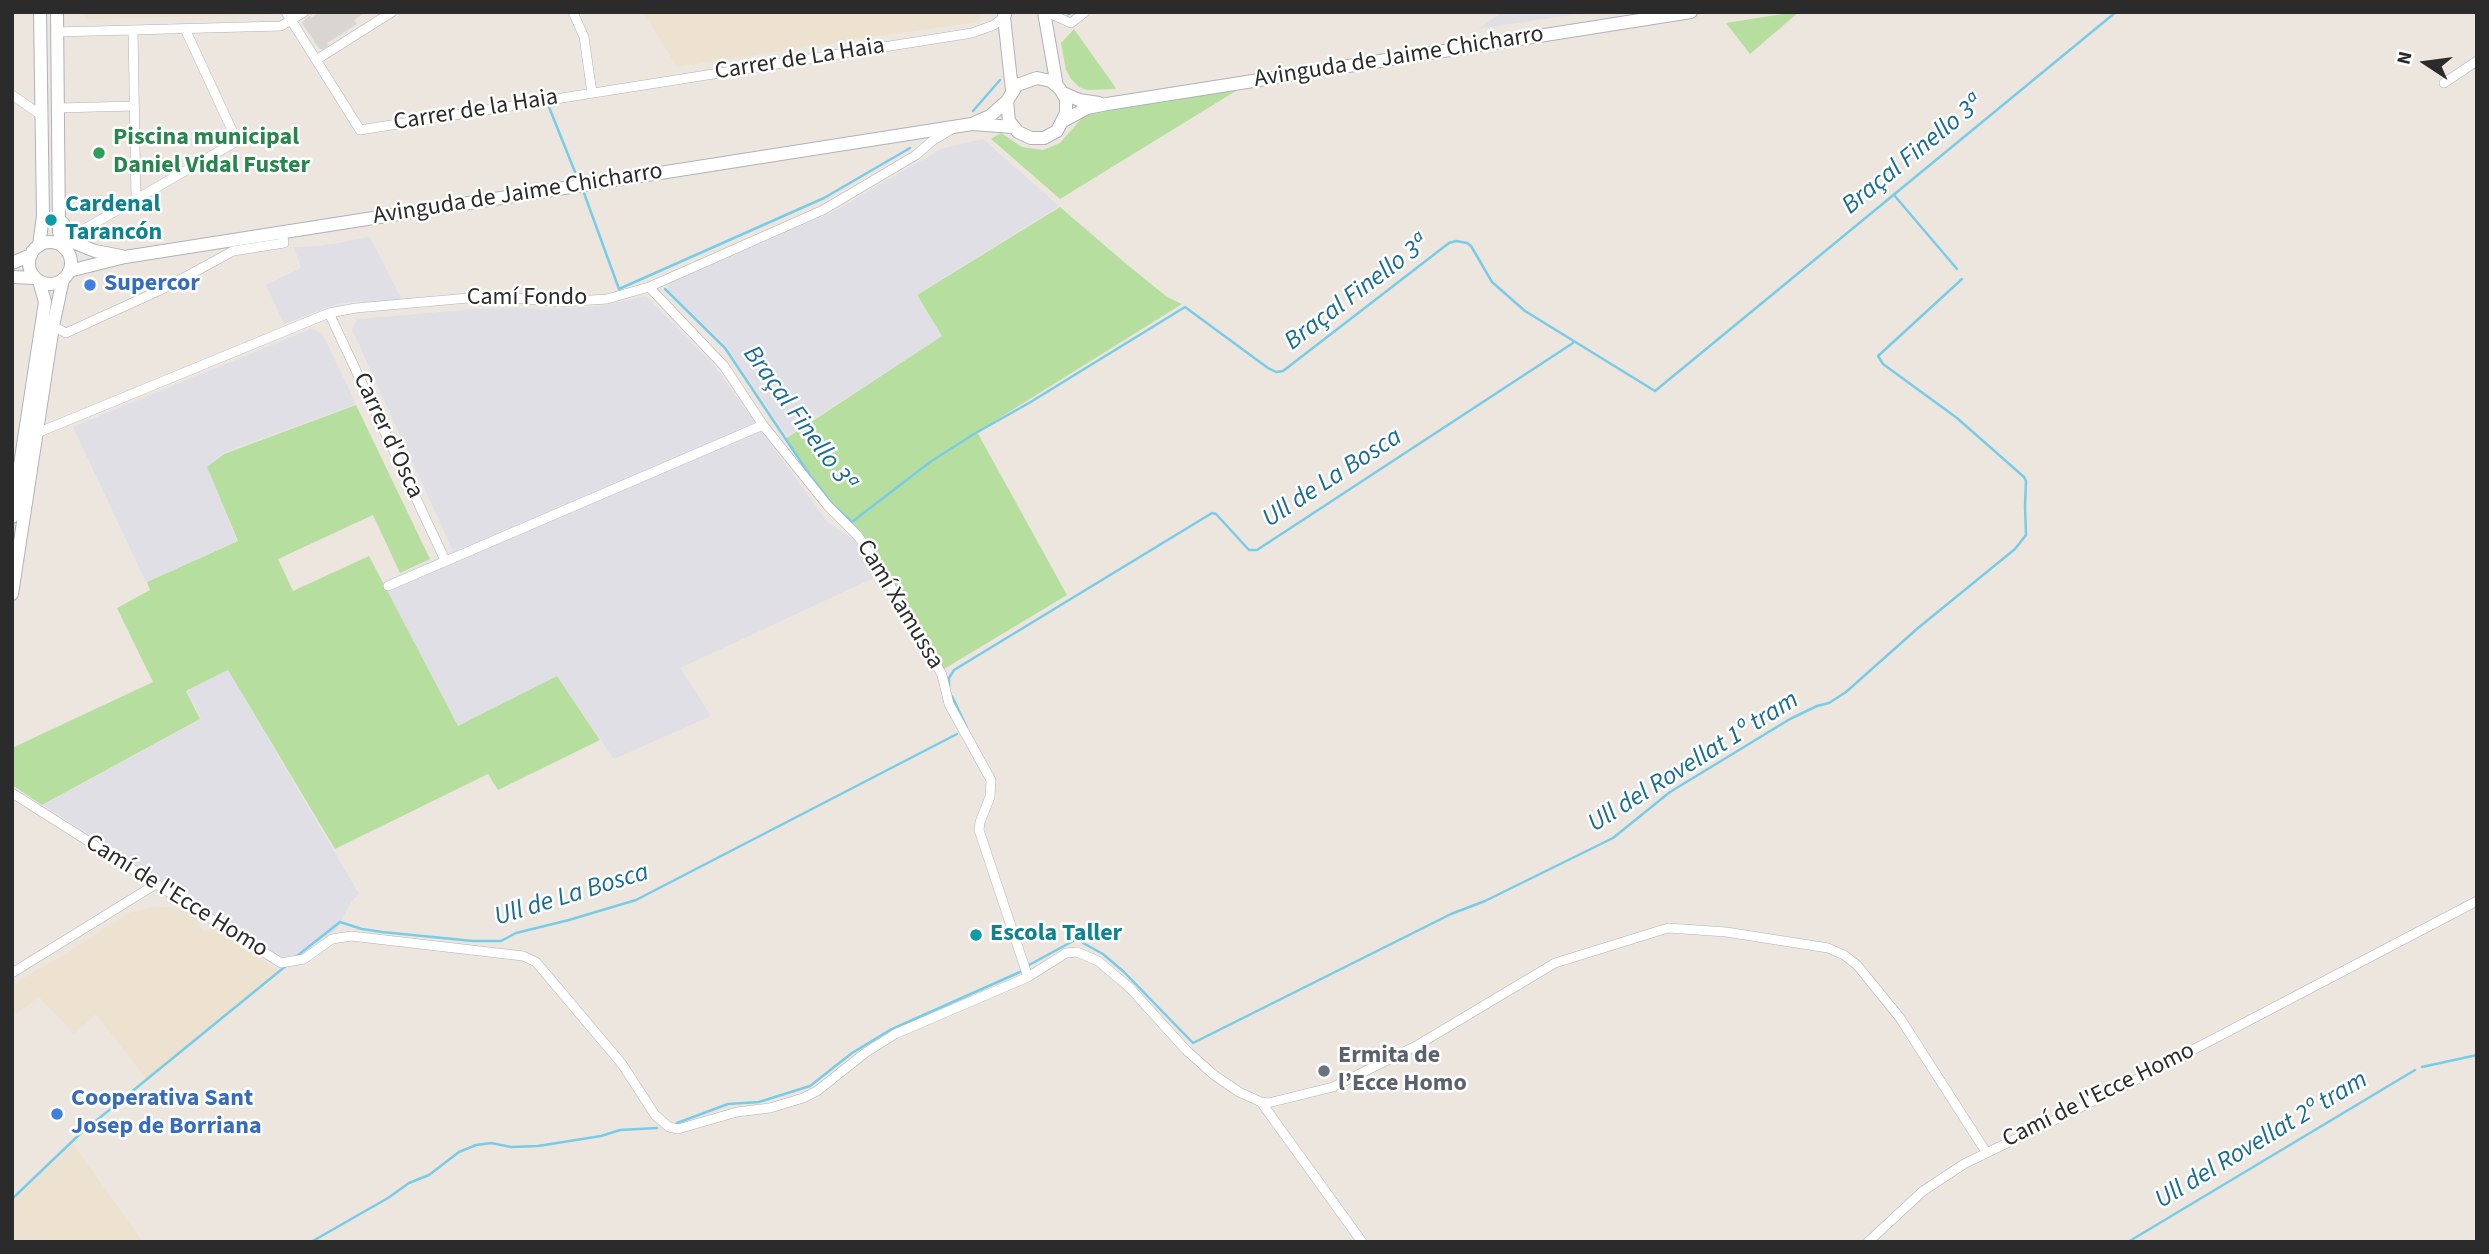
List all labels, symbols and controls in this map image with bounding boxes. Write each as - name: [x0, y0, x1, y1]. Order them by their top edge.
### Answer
- street label: Avinguda de Jaime Chicharro: [1252, 21, 1546, 95]
- north arrow: [2391, 28, 2461, 98]
- street label: Carrer de La Haia: [713, 32, 887, 88]
- text: N: [2390, 49, 2420, 67]
- street label: Carrer de la Haia: [392, 84, 560, 138]
- water label: Braçal Finello 3ª: [1836, 90, 1990, 222]
- place label: Piscina municipal Daniel Vidal Fuster: [113, 125, 310, 181]
- marker: Piscina municipal Daniel Vidal Fuster: [91, 145, 107, 161]
- street label: Avinguda de Jaime Chicharro: [371, 158, 665, 232]
- place label: Cardenal Tarancón: [65, 192, 162, 248]
- marker: Cardenal Tarancón: [43, 212, 59, 228]
- water label: Braçal Finello 3ª: [1279, 230, 1435, 358]
- place label: Supercor: [104, 271, 200, 299]
- marker: Supercor: [82, 277, 98, 293]
- street label: Camí Fondo: [467, 285, 587, 313]
- water label: Braçal Finello 3ª: [735, 340, 861, 498]
- street label: Carrer d'Osca: [345, 369, 429, 503]
- water label: Ull de La Bosca: [1257, 422, 1409, 536]
- street label: Camí Xamussa: [849, 535, 949, 675]
- water label: Ull del Rovellat 1º tram: [1583, 686, 1805, 840]
- street label: Camí de l'Ecce Homo: [79, 829, 273, 965]
- water label: Ull de La Bosca: [491, 858, 653, 934]
- place label: Escola Taller: [990, 921, 1122, 949]
- marker: Escola Taller: [968, 927, 984, 943]
- street label: Camí de l'Ecce Homo: [1998, 1037, 2200, 1155]
- place label: Ermita de l’Ecce Homo: [1338, 1043, 1467, 1099]
- marker: Ermita de l’Ecce Homo: [1316, 1063, 1332, 1079]
- water label: Ull del Rovellat 2º tram: [2150, 1065, 2374, 1217]
- place label: Cooperativa Sant Josep de Borriana: [71, 1086, 262, 1142]
- marker: Cooperativa Sant Josep de Borriana: [49, 1106, 65, 1122]

